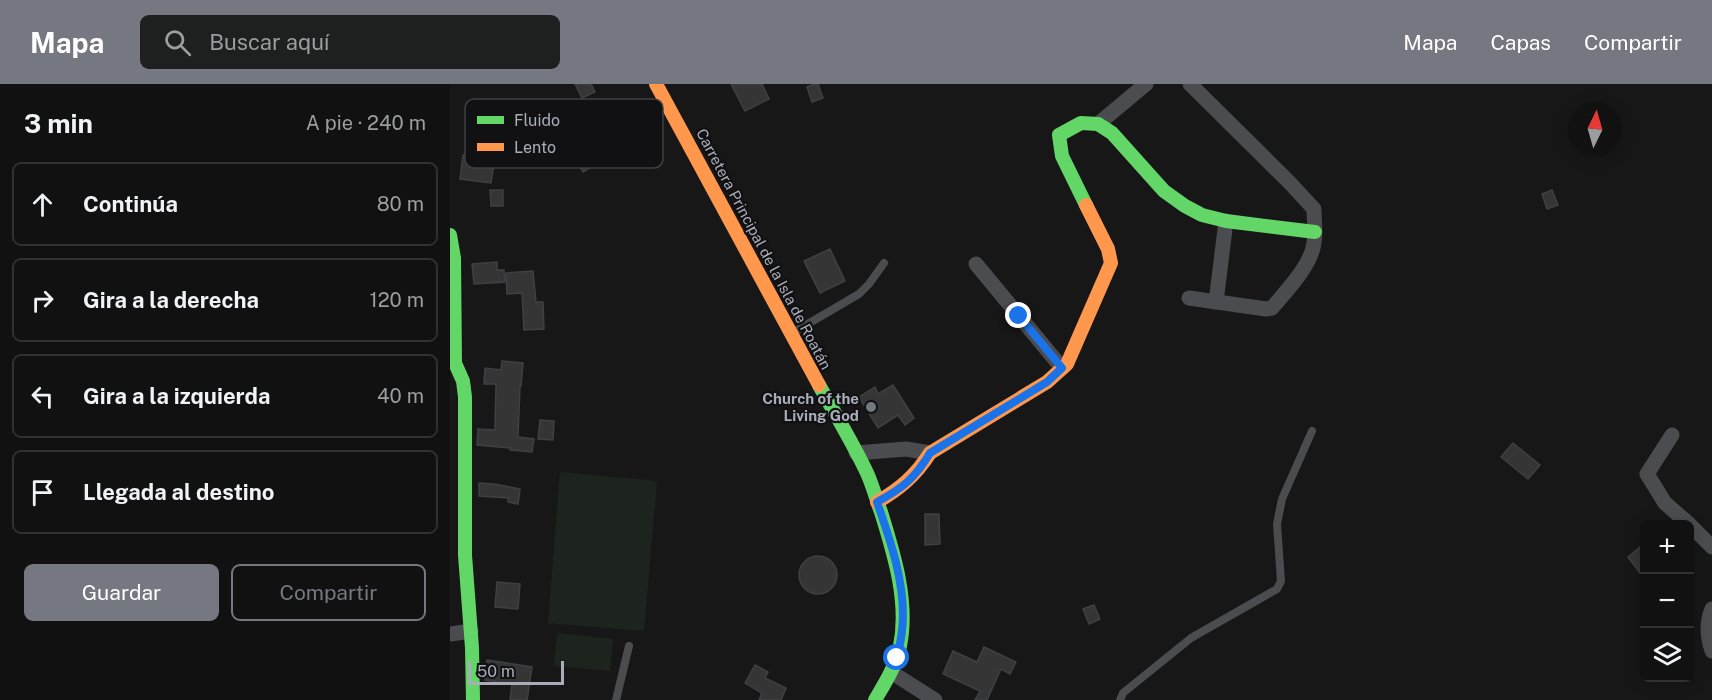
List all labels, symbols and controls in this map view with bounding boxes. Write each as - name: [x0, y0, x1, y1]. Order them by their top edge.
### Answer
- search box: [140, 15, 560, 69]
- text: Mapa: [30, 26, 104, 59]
- icon: search: [161, 26, 194, 59]
- text: Buscar aquí: [209, 29, 329, 55]
- text: Mapa: [1403, 30, 1457, 55]
- text: Capas: [1490, 30, 1551, 55]
- text: Compartir: [1584, 30, 1682, 55]
- legend: [465, 99, 663, 168]
- north arrow: [1568, 102, 1622, 156]
- text: 3 min: [24, 108, 93, 139]
- text: A pie · 240 m: [306, 111, 426, 135]
- text: Fluido: [514, 111, 560, 130]
- street label: Carretera Principal de la Isla de Roatán: [693, 126, 835, 372]
- text: Lento: [514, 138, 556, 157]
- icon: ahead: [26, 188, 59, 221]
- text: Continúa: [83, 191, 178, 217]
- text: 80 m: [377, 192, 424, 216]
- icon: right: [26, 284, 59, 317]
- text: Gira a la derecha: [83, 287, 259, 313]
- text: 120 m: [370, 288, 424, 312]
- route end: [1005, 302, 1031, 328]
- icon: left: [26, 380, 59, 413]
- text: Gira a la izquierda: [83, 383, 270, 409]
- text: 40 m: [377, 384, 424, 408]
- place label: Church of the Living God: [762, 390, 859, 424]
- marker: Church of the Living God: [864, 400, 878, 414]
- icon: arrive: [26, 476, 59, 509]
- text: Llegada al destino: [83, 479, 274, 505]
- map controls: [1640, 520, 1694, 682]
- button: +: [1640, 520, 1694, 574]
- button: Guardar: [24, 564, 219, 621]
- button: Compartir: [231, 564, 426, 621]
- button: −: [1640, 574, 1694, 628]
- button: layers: [1640, 628, 1694, 682]
- route start: [883, 644, 909, 670]
- scale bar: [468, 658, 564, 686]
- text: 50 m: [477, 662, 515, 681]

